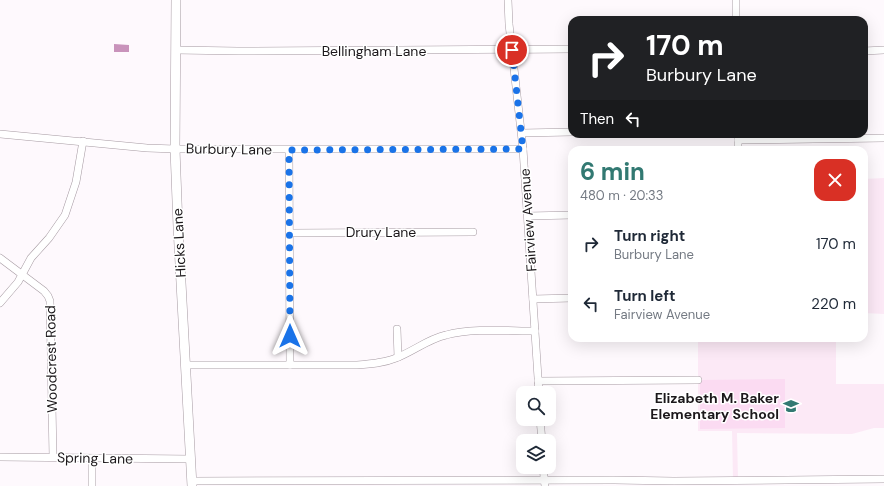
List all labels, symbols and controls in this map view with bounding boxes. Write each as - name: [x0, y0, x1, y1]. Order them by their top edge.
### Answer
- text: 170 m: [646, 27, 724, 64]
- icon: right: [580, 32, 632, 84]
- pin: [495, 33, 529, 67]
- icon: arrive: [501, 39, 523, 61]
- street label: Bellingham Lane: [322, 42, 426, 60]
- text: Burbury Lane: [646, 63, 757, 87]
- icon: left: [622, 108, 644, 130]
- text: Then: [580, 109, 614, 129]
- street label: Burbury Lane: [186, 139, 272, 159]
- text: 6 min: [580, 156, 645, 187]
- button: close: [814, 159, 856, 201]
- street label: Fairview Avenue: [515, 168, 541, 272]
- text: 480 m · 20:33: [580, 187, 663, 204]
- street label: Hicks Lane: [168, 208, 190, 278]
- street label: Drury Lane: [346, 223, 416, 241]
- text: Turn right: [614, 226, 685, 246]
- icon: right: [580, 233, 602, 255]
- text: 170 m: [816, 234, 856, 254]
- text: Burbury Lane: [614, 246, 694, 263]
- text: Turn left: [614, 286, 675, 306]
- icon: left: [580, 293, 602, 315]
- text: 220 m: [811, 294, 856, 314]
- street label: Woodcrest Road: [41, 305, 61, 413]
- text: Fairview Avenue: [614, 306, 710, 323]
- position arrow: [269, 315, 311, 357]
- map controls: [516, 386, 556, 474]
- button: search: [516, 386, 556, 426]
- place label: Elizabeth M. Baker Elementary School: [650, 389, 779, 423]
- school or university icon: Elizabeth M. Baker Elementary School: [782, 397, 800, 415]
- button: layers: [516, 434, 556, 474]
- street label: Spring Lane: [57, 448, 133, 468]

